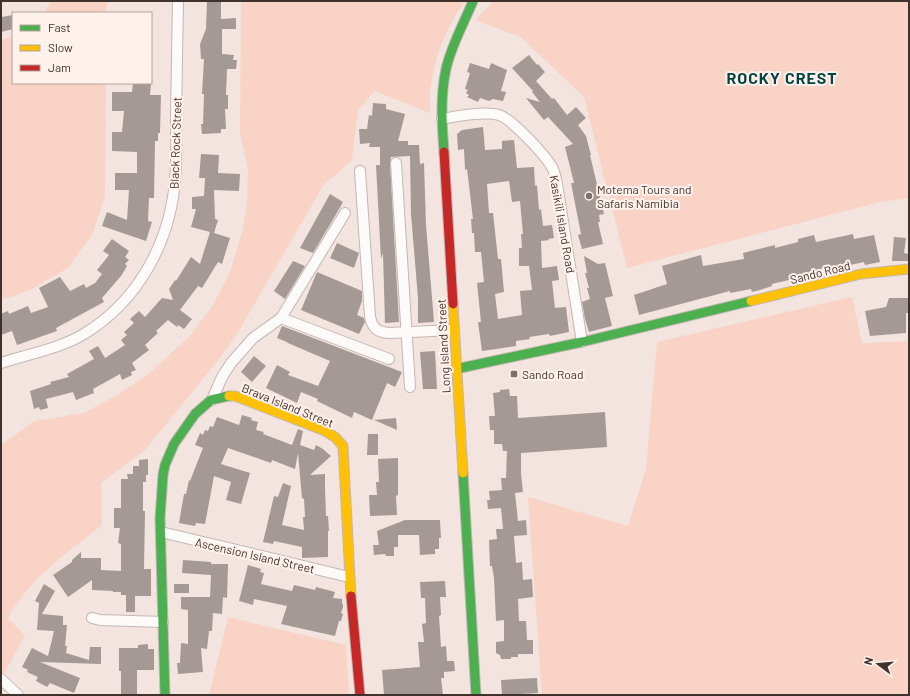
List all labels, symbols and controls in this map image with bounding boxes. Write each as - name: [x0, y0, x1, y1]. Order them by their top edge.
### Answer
- legend: [12, 12, 152, 84]
- text: Fast: [48, 20, 71, 34]
- text: Slow: [48, 40, 73, 54]
- text: Jam: [48, 60, 71, 74]
- district label: ROCKY CREST: [726, 68, 838, 87]
- street label: Black Rock Street: [166, 97, 184, 189]
- street label: Kasikili Island Road: [547, 174, 579, 274]
- place label: Motema Tours and Safaris Namibia: [597, 182, 692, 210]
- marker: Motema Tours and Safaris Namibia: [584, 191, 594, 201]
- street label: Sando Road: [788, 258, 852, 286]
- street label: Long Island Street: [434, 298, 452, 394]
- place label: Sando Road: [522, 367, 584, 381]
- marker: Sando Road: [509, 369, 519, 379]
- street label: Brava Island Street: [240, 380, 336, 430]
- street label: Ascension Island Street: [194, 534, 316, 576]
- north arrow: [858, 644, 898, 684]
- text: N: [861, 656, 875, 666]

